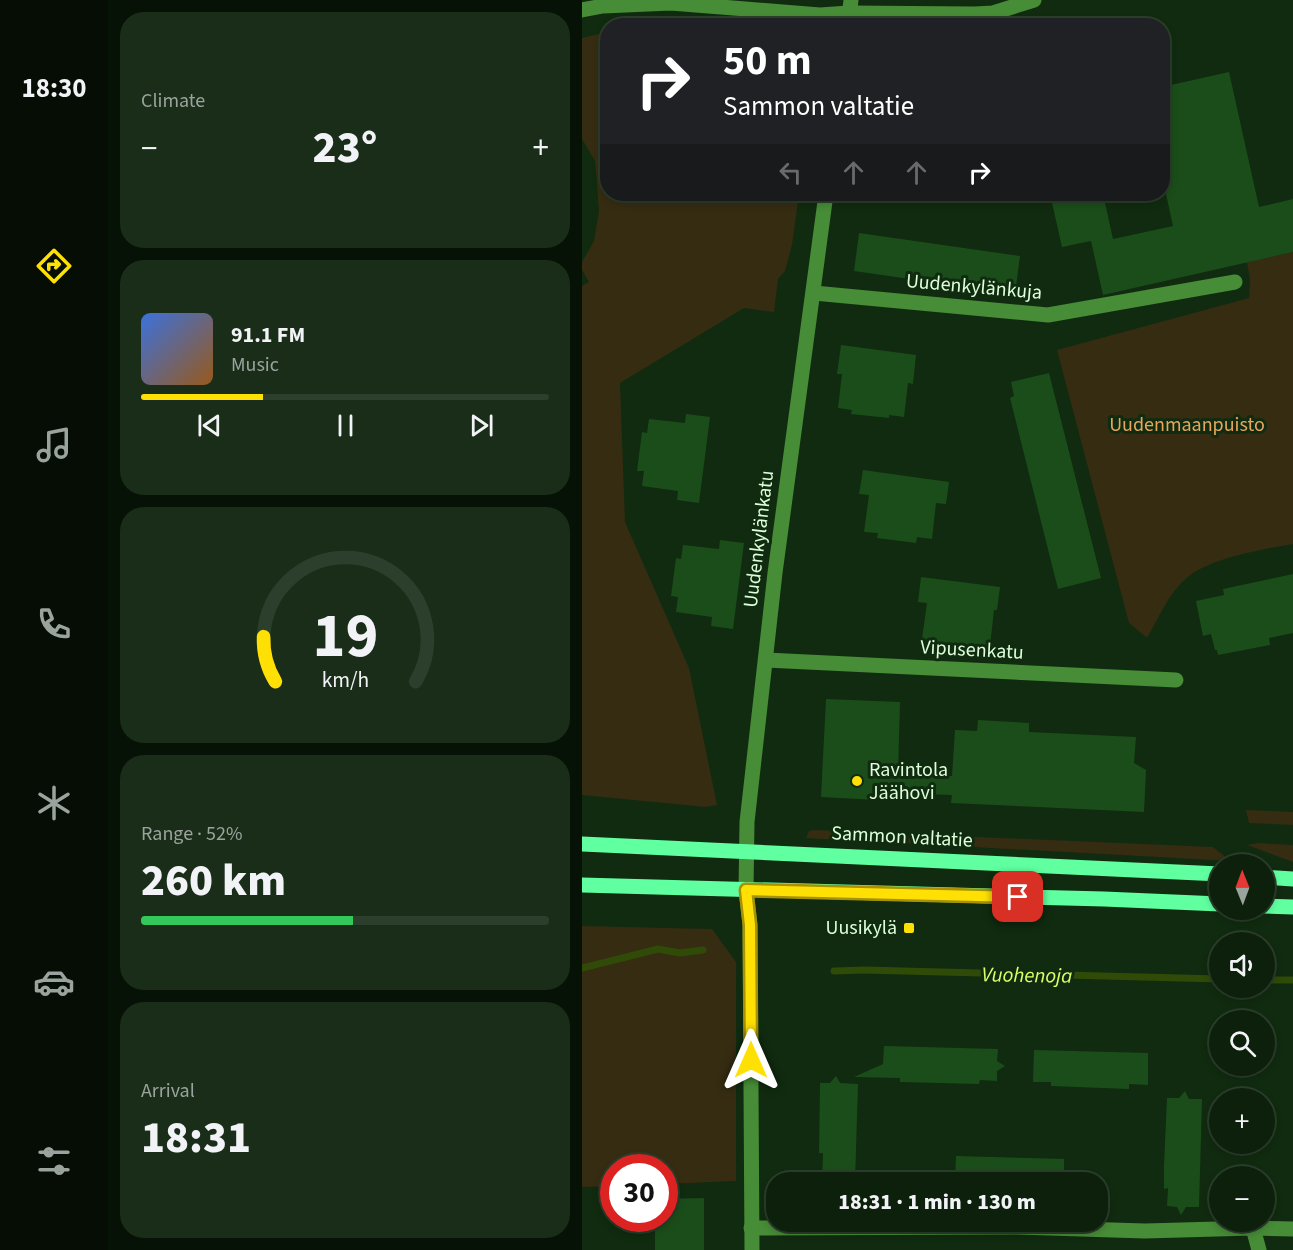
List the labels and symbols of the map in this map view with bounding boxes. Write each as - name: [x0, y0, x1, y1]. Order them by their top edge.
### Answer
- street label: Uudenkylänkuja: [905, 267, 1043, 307]
- park label: Uudenmaanpuisto: [1109, 411, 1265, 439]
- street label: Uudenkylänkatu: [737, 469, 781, 609]
- street label: Vipusenkatu: [920, 633, 1024, 667]
- place label: Ravintola Jäähovi: [869, 756, 948, 807]
- marker: Ravintola Jäähovi: [850, 774, 864, 788]
- street label: Sammon valtatie: [831, 819, 973, 855]
- north arrow: [1209, 854, 1275, 920]
- pin: [992, 871, 1043, 922]
- place label: Uusikylä: [826, 914, 897, 942]
- marker: Uusikylä: [902, 921, 916, 935]
- water label: Vuohenoja: [981, 959, 1073, 991]
- position arrow: [719, 1028, 783, 1092]
- speed limit sign: 30: [600, 1154, 678, 1232]

